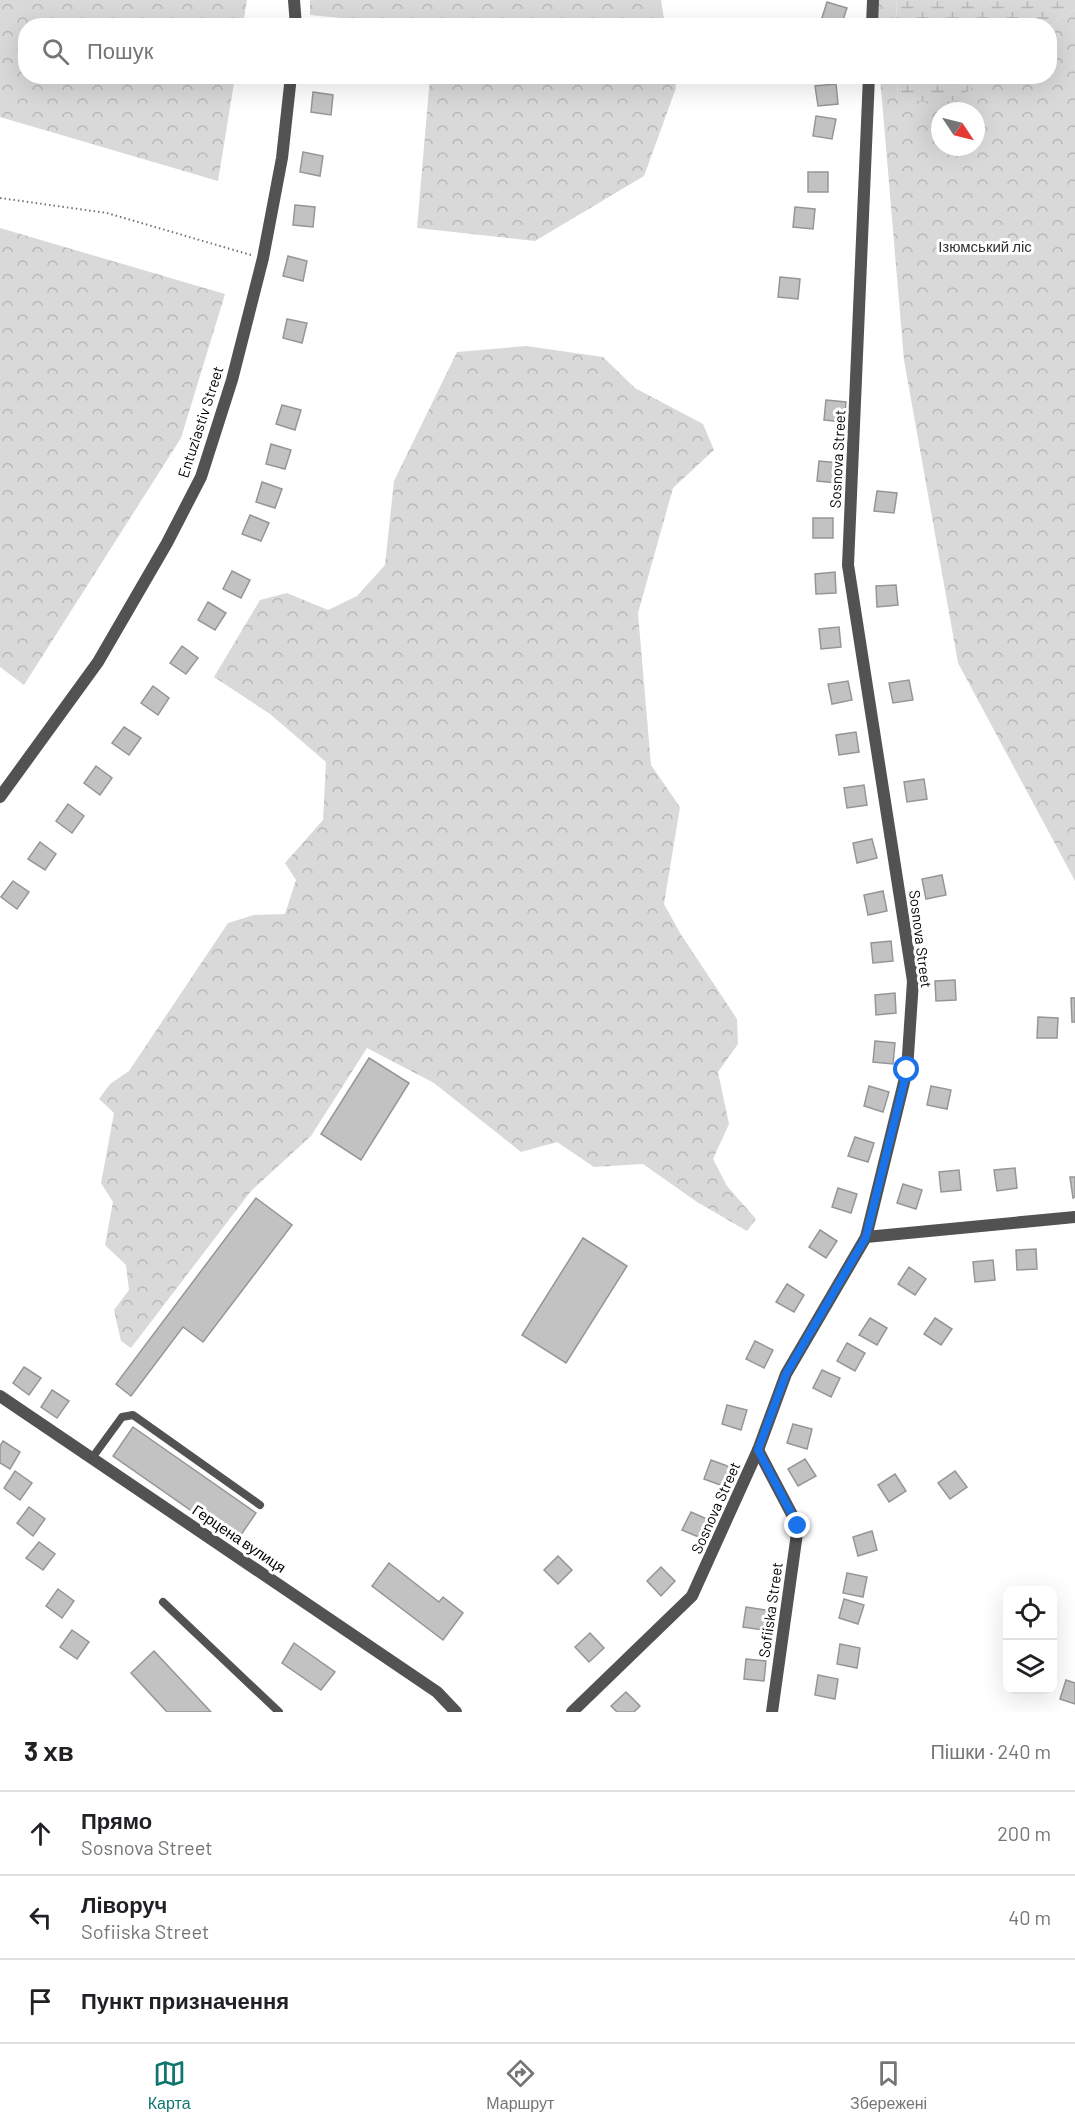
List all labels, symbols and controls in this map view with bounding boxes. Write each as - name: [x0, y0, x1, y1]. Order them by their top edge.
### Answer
- search box: [18, 18, 1057, 84]
- icon: search: [39, 35, 72, 68]
- text: Пошук: [87, 37, 153, 63]
- north arrow: [931, 102, 985, 156]
- park label: Ізюмський ліс: [938, 237, 1032, 255]
- street label: Entuziastiv Street: [174, 364, 227, 480]
- street label: Sosnova Street: [825, 409, 849, 509]
- street label: Sosnova Street: [906, 889, 936, 989]
- route start: [893, 1056, 919, 1082]
- street label: Sosnova Street: [687, 1459, 743, 1556]
- street label: Герцена вулиця: [189, 1500, 290, 1576]
- route end: [784, 1512, 810, 1538]
- street label: Sofiiska Street: [754, 1561, 786, 1659]
- map controls: [1003, 1586, 1057, 1694]
- button: locate: [1003, 1586, 1057, 1640]
- button: layers: [1003, 1640, 1057, 1694]
- text: 3 хв: [24, 1735, 74, 1766]
- text: Пішки · 240 m: [930, 1739, 1051, 1763]
- text: Прямо: [81, 1807, 152, 1833]
- icon: ahead: [24, 1817, 57, 1850]
- text: 200 m: [997, 1821, 1051, 1845]
- text: Sosnova Street: [81, 1835, 212, 1859]
- text: Ліворуч: [81, 1891, 167, 1917]
- icon: left: [24, 1901, 57, 1934]
- text: 40 m: [1008, 1905, 1051, 1929]
- text: Sofiiska Street: [81, 1919, 209, 1943]
- icon: arrive: [24, 1985, 57, 2018]
- text: Пункт призначення: [81, 1987, 289, 2013]
- tab: Карта: [148, 2057, 191, 2113]
- tab: Маршрут: [486, 2057, 554, 2113]
- tab: Збережені: [850, 2057, 927, 2113]

